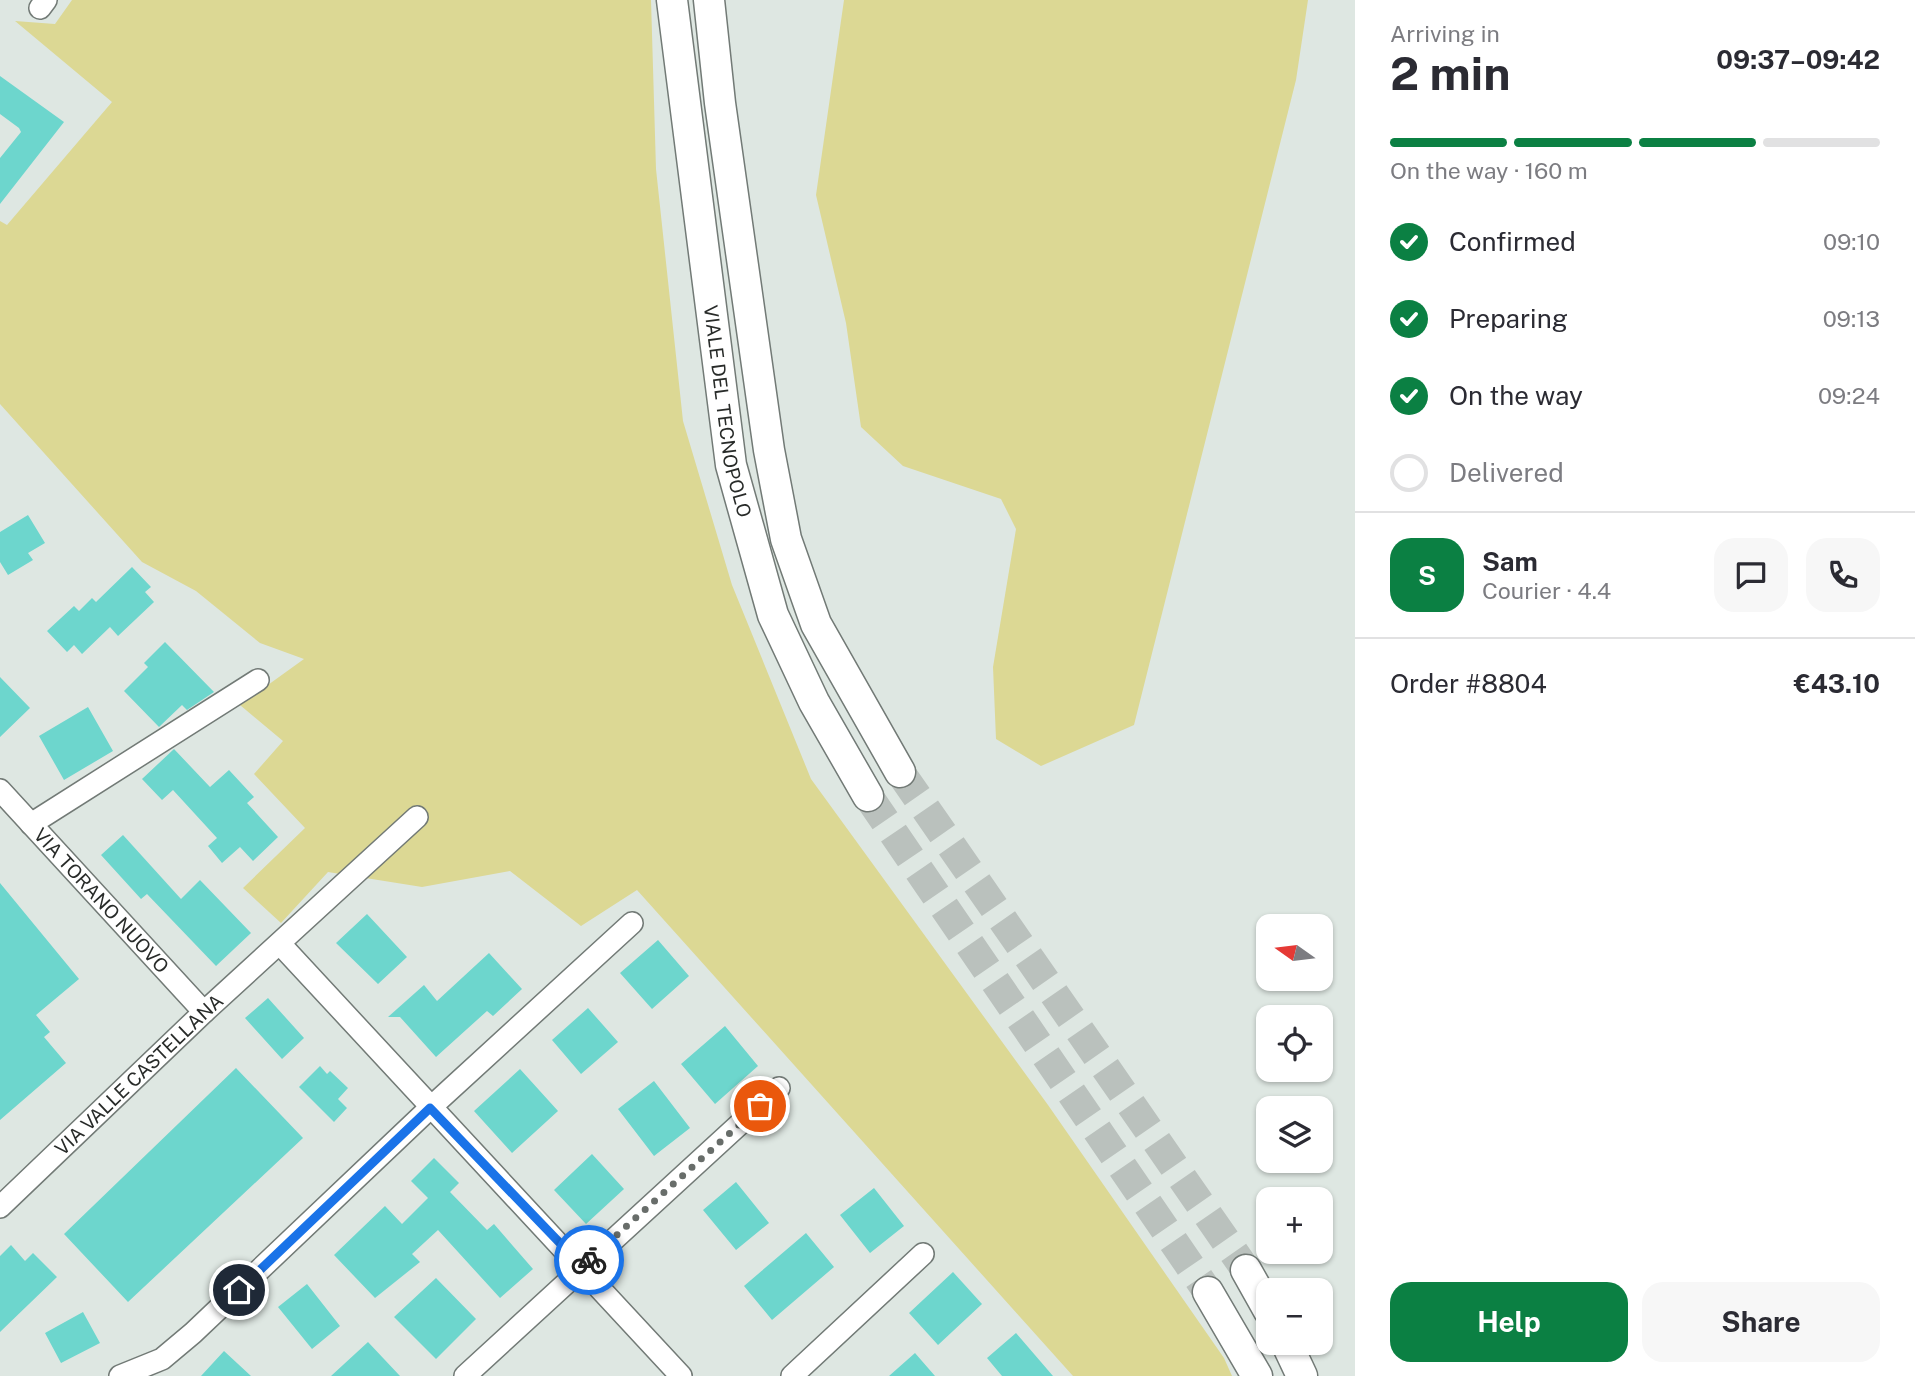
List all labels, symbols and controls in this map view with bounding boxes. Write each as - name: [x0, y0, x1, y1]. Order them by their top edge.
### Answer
- text: Arriving in: [1390, 20, 1500, 47]
- text: 09:37–09:42: [1716, 44, 1880, 75]
- text: 2 min: [1390, 46, 1510, 100]
- text: On the way · 160 m: [1390, 157, 1588, 184]
- icon: check: [1390, 223, 1428, 261]
- text: Confirmed: [1449, 226, 1576, 257]
- text: 09:10: [1823, 228, 1880, 255]
- icon: check: [1390, 300, 1428, 338]
- text: Preparing: [1449, 303, 1568, 334]
- street label: VIALE DEL TECNOPOLO: [700, 304, 756, 520]
- text: 09:13: [1823, 305, 1880, 332]
- icon: check: [1390, 377, 1428, 415]
- text: On the way: [1449, 380, 1583, 411]
- text: 09:24: [1818, 382, 1880, 409]
- text: Delivered: [1449, 457, 1564, 488]
- button: chat: [1714, 538, 1788, 612]
- button: phone: [1806, 538, 1880, 612]
- text: Sam: [1482, 546, 1538, 577]
- text: S: [1418, 560, 1436, 591]
- text: Courier · 4.4: [1482, 577, 1611, 604]
- text: Order #8804: [1390, 668, 1547, 699]
- text: €43.10: [1794, 668, 1880, 699]
- street label: VIA TORANO NUOVO: [30, 824, 173, 977]
- north arrow: [1256, 914, 1334, 990]
- map controls: [1256, 914, 1333, 1355]
- street label: VIA VALLE CASTELLANA: [50, 989, 227, 1160]
- button: locate: [1256, 1005, 1333, 1082]
- pin: [730, 1076, 790, 1136]
- icon: bag: [741, 1087, 779, 1125]
- button: layers: [1256, 1096, 1333, 1173]
- button: +: [1256, 1187, 1333, 1264]
- courier: [554, 1225, 624, 1295]
- icon: bike: [570, 1241, 608, 1279]
- pin: [209, 1260, 269, 1320]
- icon: home: [220, 1271, 258, 1309]
- button: −: [1256, 1278, 1333, 1355]
- button: Help: [1390, 1282, 1628, 1362]
- button: Share: [1642, 1282, 1880, 1362]

